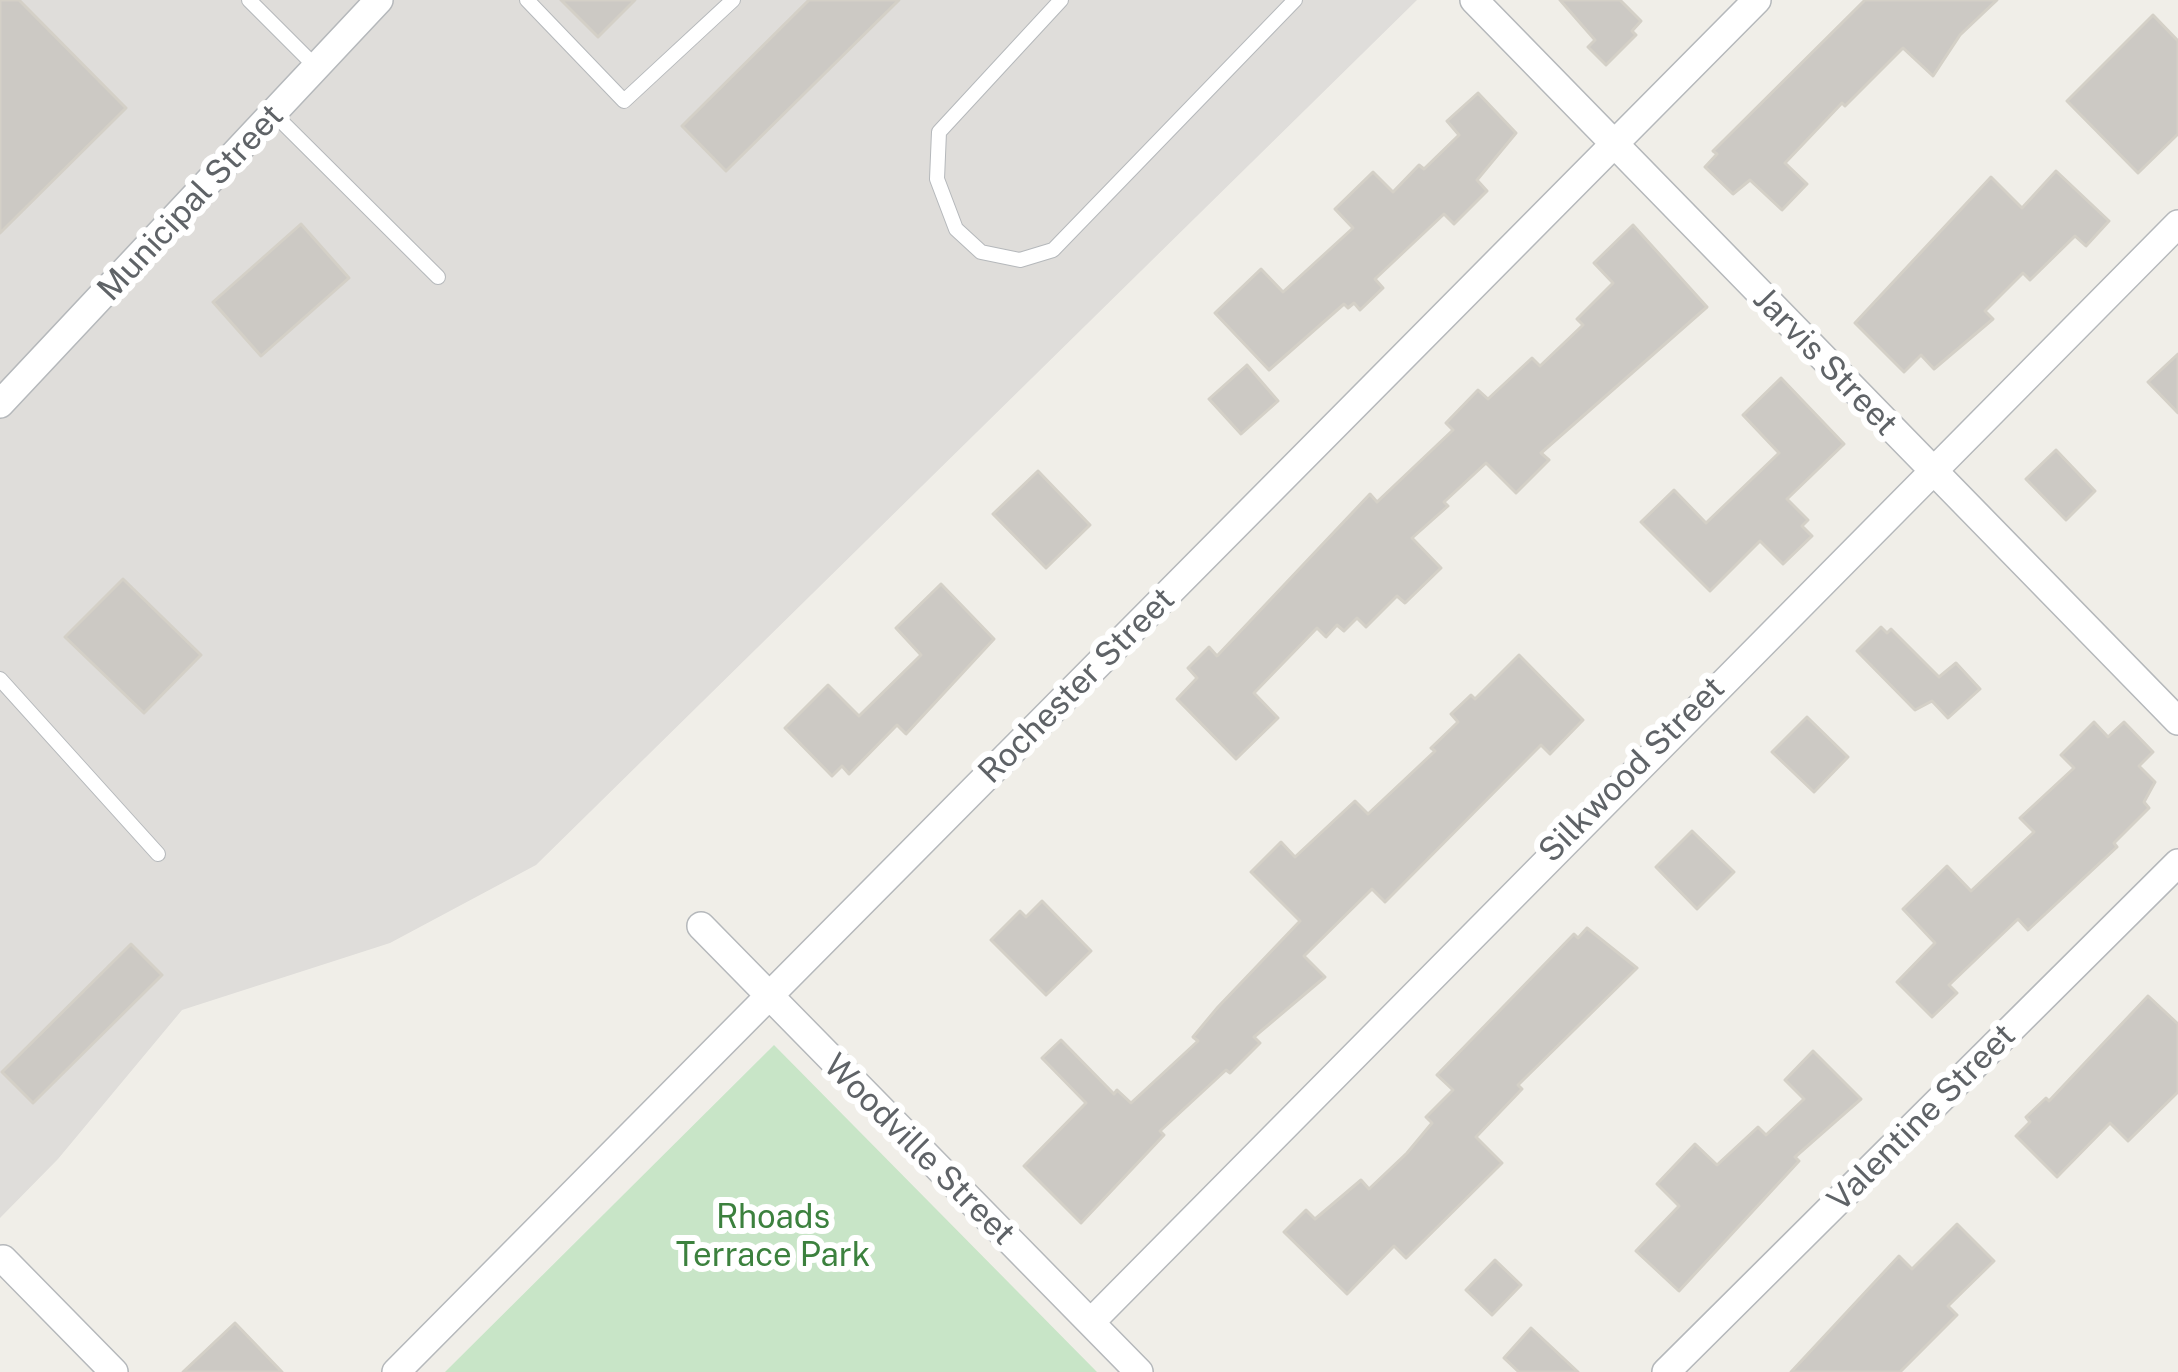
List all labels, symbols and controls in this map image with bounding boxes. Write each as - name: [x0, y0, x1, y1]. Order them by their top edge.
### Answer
- street label: Municipal Street: [90, 97, 292, 309]
- street label: Jarvis Street: [1745, 280, 1905, 444]
- street label: Rochester Street: [971, 580, 1183, 792]
- street label: Silkwood Street: [1531, 669, 1733, 871]
- street label: Valentine Street: [1820, 1016, 2024, 1220]
- street label: Woodville Street: [815, 1046, 1023, 1254]
- park label: Rhoads Terrace Park: [676, 1198, 870, 1276]

